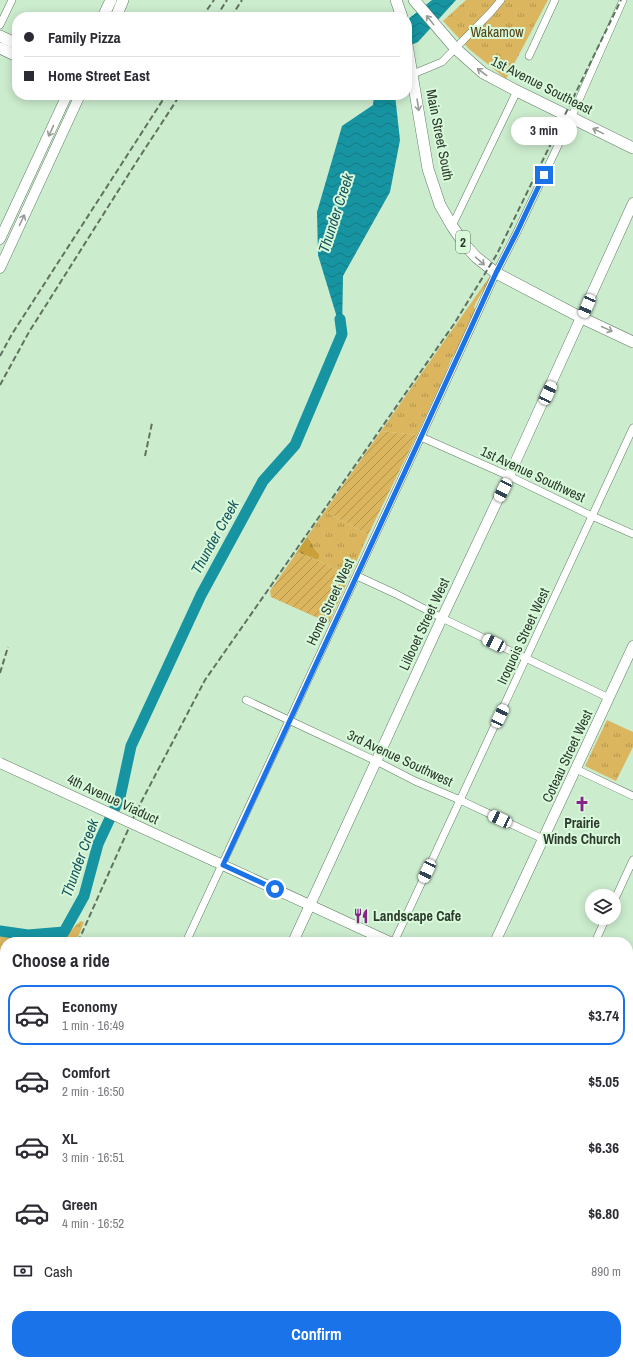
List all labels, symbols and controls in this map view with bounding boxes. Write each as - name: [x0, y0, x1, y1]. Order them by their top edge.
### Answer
- one-way arrow: [426, 14, 435, 25]
- park label: Wakamow: [470, 23, 524, 41]
- text: Family Pizza: [48, 27, 121, 48]
- street label: 1st Avenue Southeast: [488, 52, 596, 118]
- text: Home Street East: [48, 65, 150, 86]
- one-way arrow: [477, 68, 488, 76]
- street label: Main Street South: [422, 88, 458, 182]
- one-way arrow: [414, 98, 422, 111]
- callout: 3 min: [511, 117, 577, 145]
- text: 3 min: [530, 122, 558, 139]
- one-way arrow: [47, 124, 54, 136]
- one-way arrow: [592, 127, 604, 134]
- route end: [535, 166, 553, 184]
- water label: Thunder Creek: [313, 170, 358, 255]
- one-way arrow: [19, 214, 26, 226]
- road number: 2: [456, 231, 470, 253]
- one-way arrow: [475, 256, 485, 265]
- car: [577, 293, 597, 319]
- one-way arrow: [600, 326, 612, 333]
- car: [537, 380, 559, 406]
- street label: 1st Avenue Southwest: [478, 442, 588, 506]
- car: [492, 477, 514, 503]
- water label: Thunder Creek: [185, 495, 244, 578]
- street label: Home Street West: [302, 556, 358, 648]
- street label: Lillooet Street West: [395, 575, 453, 673]
- street label: Iroquois Street West: [493, 585, 553, 687]
- car: [481, 632, 507, 654]
- car: [489, 703, 511, 729]
- street label: Coteau Street West: [538, 707, 596, 805]
- street label: 3rd Avenue Southwest: [344, 726, 456, 790]
- street label: 4th Avenue Viaduct: [64, 770, 162, 828]
- church icon: Prairie Winds Church: [573, 795, 591, 813]
- car: [487, 808, 513, 830]
- place label: Prairie Winds Church: [543, 814, 621, 848]
- water label: Thunder Creek: [56, 815, 104, 900]
- car: [416, 858, 438, 884]
- route start: [266, 880, 284, 898]
- map controls: [585, 889, 621, 925]
- button: layers: [585, 889, 621, 925]
- restaurant icon: Landscape Cafe: [352, 907, 370, 925]
- place label: Landscape Cafe: [373, 907, 461, 925]
- text: Choose a ride: [12, 948, 110, 973]
- text: Economy: [62, 996, 117, 1017]
- icon: car: [14, 997, 50, 1033]
- text: $3.74: [588, 1005, 619, 1026]
- text: 1 min · 16:49: [62, 1017, 124, 1034]
- text: Comfort: [62, 1062, 110, 1083]
- icon: car: [14, 1063, 50, 1099]
- text: $5.05: [588, 1071, 619, 1092]
- text: 2 min · 16:50: [62, 1083, 124, 1100]
- text: XL: [62, 1128, 78, 1149]
- icon: car: [14, 1129, 50, 1165]
- text: $6.36: [588, 1137, 619, 1158]
- text: 3 min · 16:51: [62, 1149, 124, 1166]
- text: Green: [62, 1194, 98, 1215]
- icon: car: [14, 1195, 50, 1231]
- text: $6.80: [588, 1203, 619, 1224]
- text: 4 min · 16:52: [62, 1215, 124, 1232]
- icon: cash: [12, 1260, 34, 1282]
- text: Cash: [44, 1261, 73, 1282]
- text: 890 m: [591, 1263, 621, 1280]
- button: Confirm: [12, 1311, 621, 1357]

